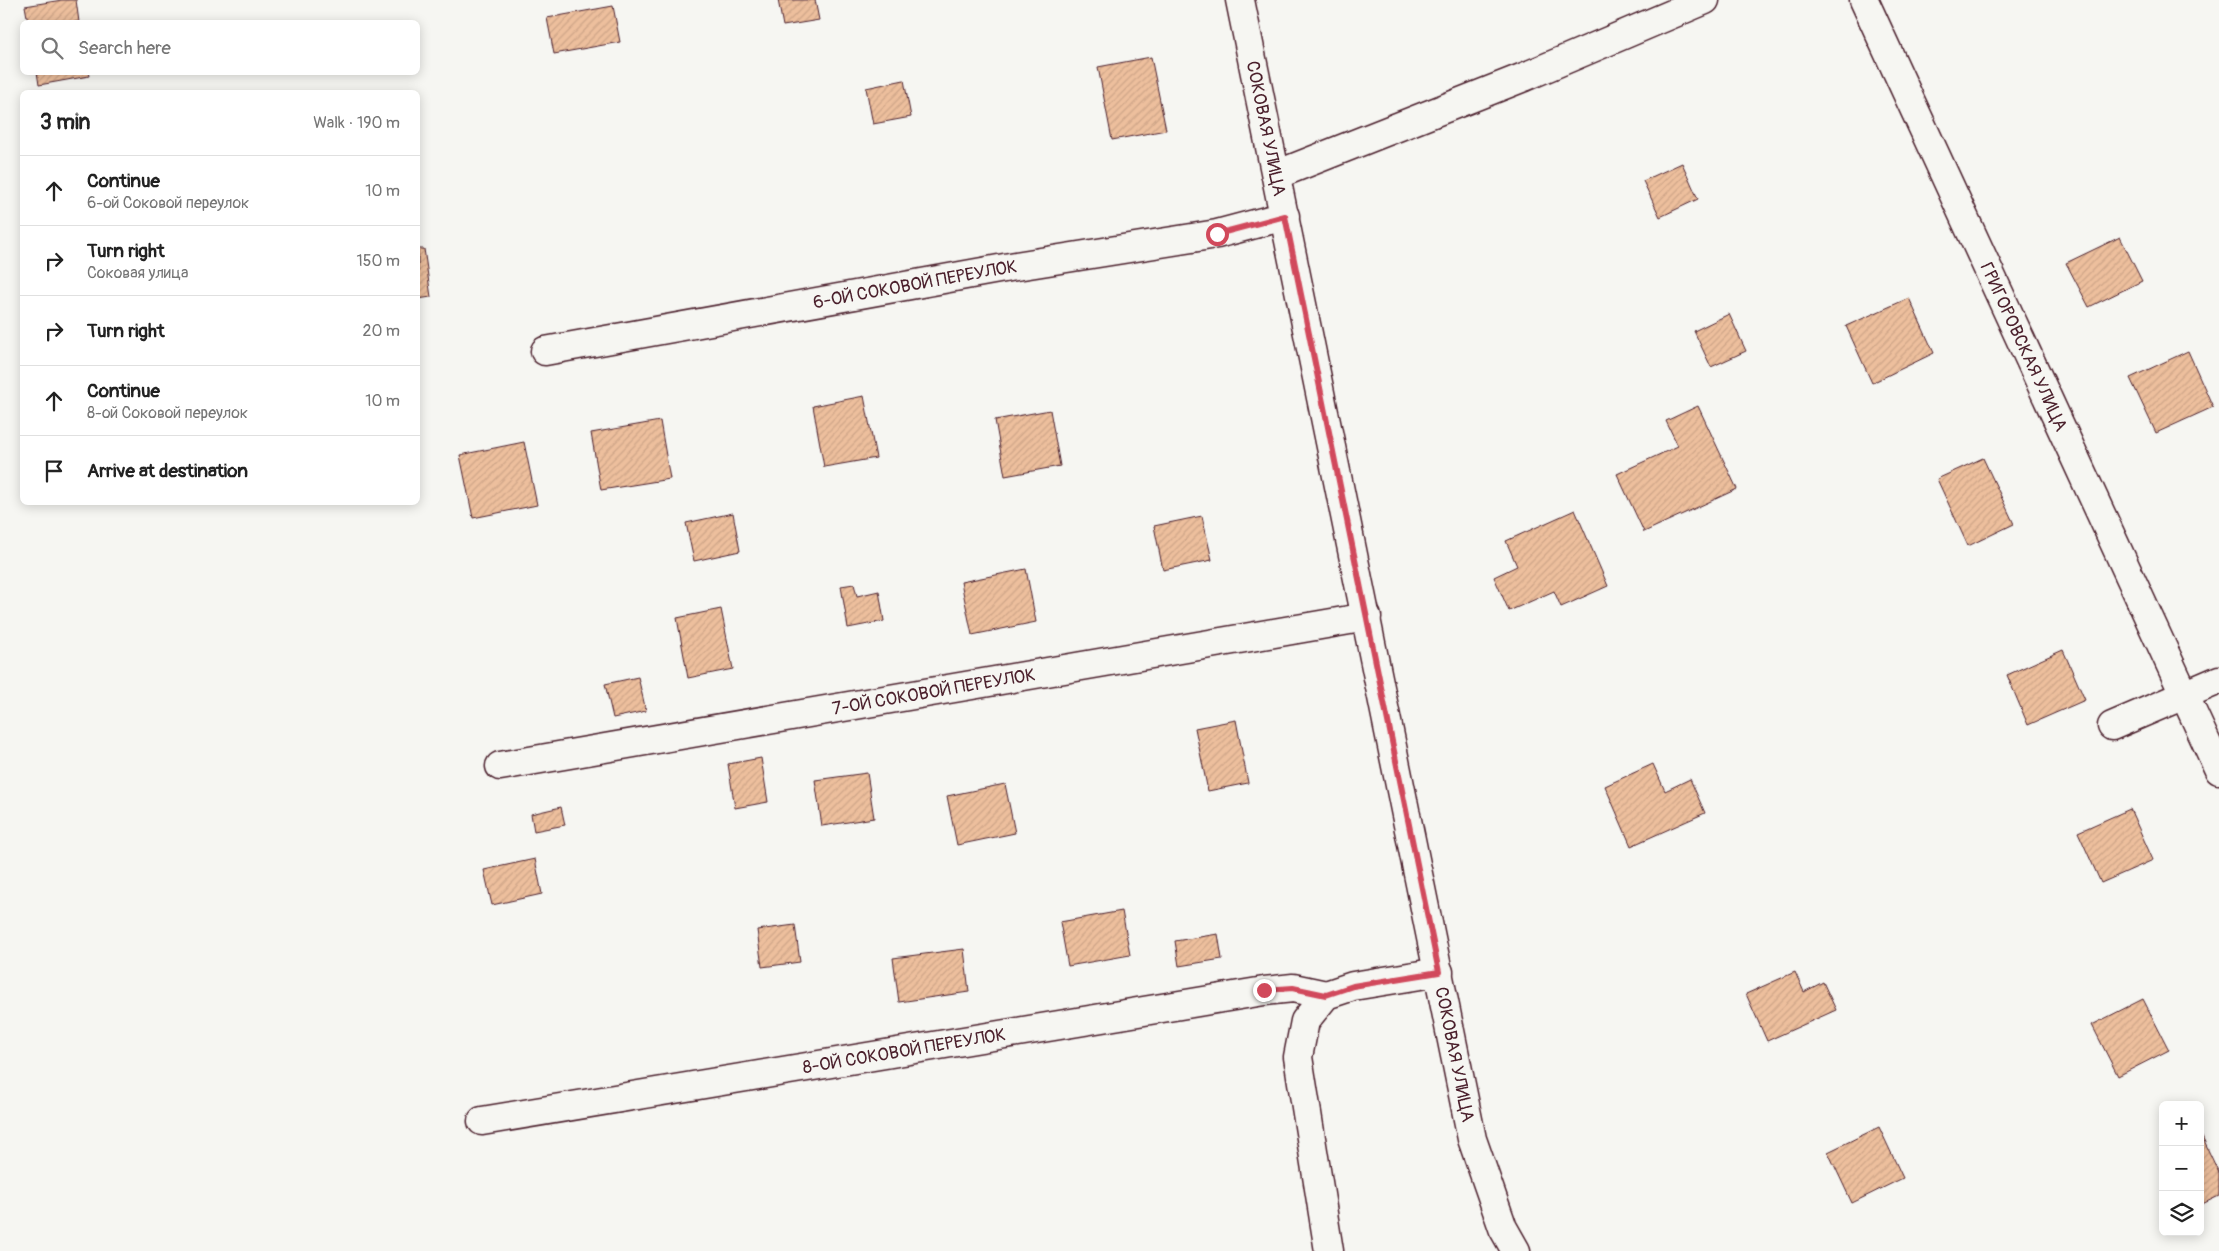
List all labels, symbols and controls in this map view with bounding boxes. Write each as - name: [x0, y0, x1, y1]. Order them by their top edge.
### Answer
- search box: [20, 20, 420, 75]
- icon: search: [38, 34, 66, 62]
- text: Search here: [78, 36, 171, 60]
- street label: СОКОВАЯ УЛИЦА: [1241, 59, 1291, 198]
- text: 3 min: [40, 109, 90, 136]
- text: Walk · 190 m: [313, 113, 400, 133]
- text: Continue: [87, 169, 160, 193]
- icon: ahead: [40, 177, 68, 205]
- text: 10 m: [365, 181, 400, 201]
- text: 6-ой Соковой переулок: [87, 193, 249, 213]
- route start: [1206, 223, 1229, 246]
- text: Turn right: [87, 239, 165, 263]
- icon: right: [40, 247, 68, 275]
- text: 150 m: [356, 251, 400, 271]
- street label: 6-ОЙ СОКОВОЙ ПЕРЕУЛОК: [811, 255, 1019, 314]
- street label: ГРИГОРОВСКАЯ УЛИЦА: [1975, 259, 2072, 436]
- text: Соковая улица: [87, 263, 188, 283]
- icon: right: [40, 317, 68, 345]
- text: Turn right: [87, 319, 165, 343]
- text: 20 m: [362, 321, 400, 341]
- text: Continue: [87, 379, 160, 403]
- icon: ahead: [40, 387, 68, 415]
- text: 10 m: [365, 391, 400, 411]
- text: 8-ой Соковой переулок: [87, 403, 248, 423]
- icon: arrive: [40, 457, 68, 485]
- text: Arrive at destination: [87, 459, 248, 483]
- street label: 7-ОЙ СОКОВОЙ ПЕРЕУЛОК: [830, 663, 1037, 721]
- route end: [1253, 979, 1276, 1002]
- street label: СОКОВАЯ УЛИЦА: [1429, 985, 1479, 1124]
- street label: 8-ОЙ СОКОВОЙ ПЕРЕУЛОК: [801, 1023, 1008, 1080]
- map controls: [2159, 1101, 2204, 1236]
- button: +: [2159, 1101, 2204, 1146]
- button: −: [2159, 1146, 2204, 1191]
- button: layers: [2159, 1191, 2204, 1236]

